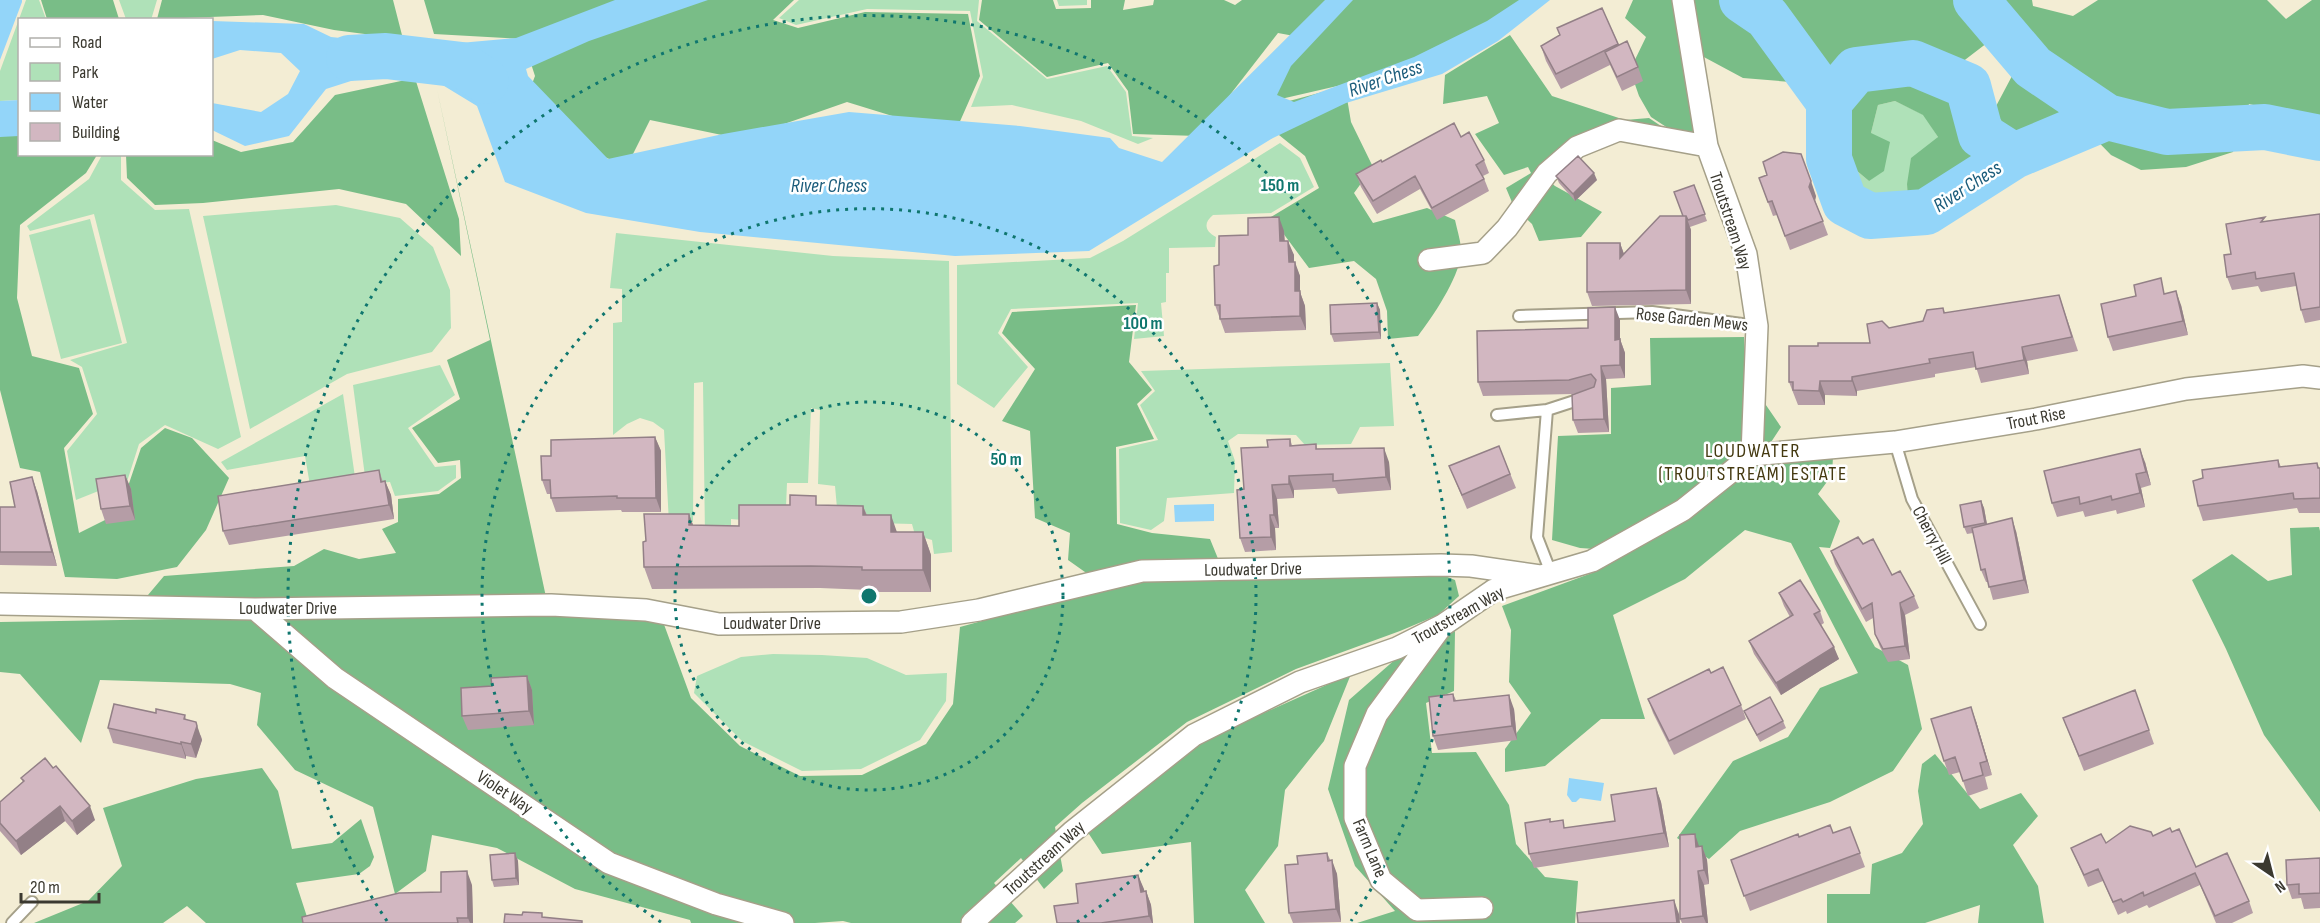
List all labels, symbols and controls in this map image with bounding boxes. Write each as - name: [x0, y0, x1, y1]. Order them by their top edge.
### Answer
- legend: [18, 18, 213, 156]
- text: Road: [72, 32, 102, 53]
- water label: River Chess: [1345, 55, 1425, 103]
- text: Park: [72, 62, 98, 83]
- text: Water: [72, 92, 108, 113]
- text: Building: [72, 122, 120, 143]
- water label: River Chess: [1929, 156, 2006, 218]
- street label: Troutstream Way: [1705, 170, 1756, 273]
- water label: River Chess: [791, 174, 867, 198]
- text: 150 m: [1261, 175, 1299, 196]
- street label: Rose Garden Mews: [1635, 303, 1749, 336]
- text: 100 m: [1124, 313, 1163, 334]
- street label: Trout Rise: [2005, 403, 2067, 434]
- district label: LOUDWATER (TROUTSTREAM) ESTATE: [1658, 439, 1848, 486]
- text: 50 m: [990, 449, 1022, 470]
- street label: Cherry Hill: [1907, 502, 1956, 568]
- street label: Loudwater Drive: [1204, 558, 1302, 581]
- street label: Troutstream Way: [1409, 582, 1508, 649]
- centre of rings: [859, 586, 879, 606]
- street label: Loudwater Drive: [239, 598, 337, 619]
- street label: Loudwater Drive: [723, 613, 821, 634]
- street label: Violet Way: [473, 766, 537, 819]
- street label: Farm Lane: [1348, 816, 1391, 881]
- street label: Troutstream Way: [1000, 817, 1089, 900]
- north arrow: [2242, 845, 2302, 905]
- scale bar: [21, 866, 99, 904]
- text: N: [2271, 876, 2289, 896]
- text: 20 m: [30, 877, 60, 898]

